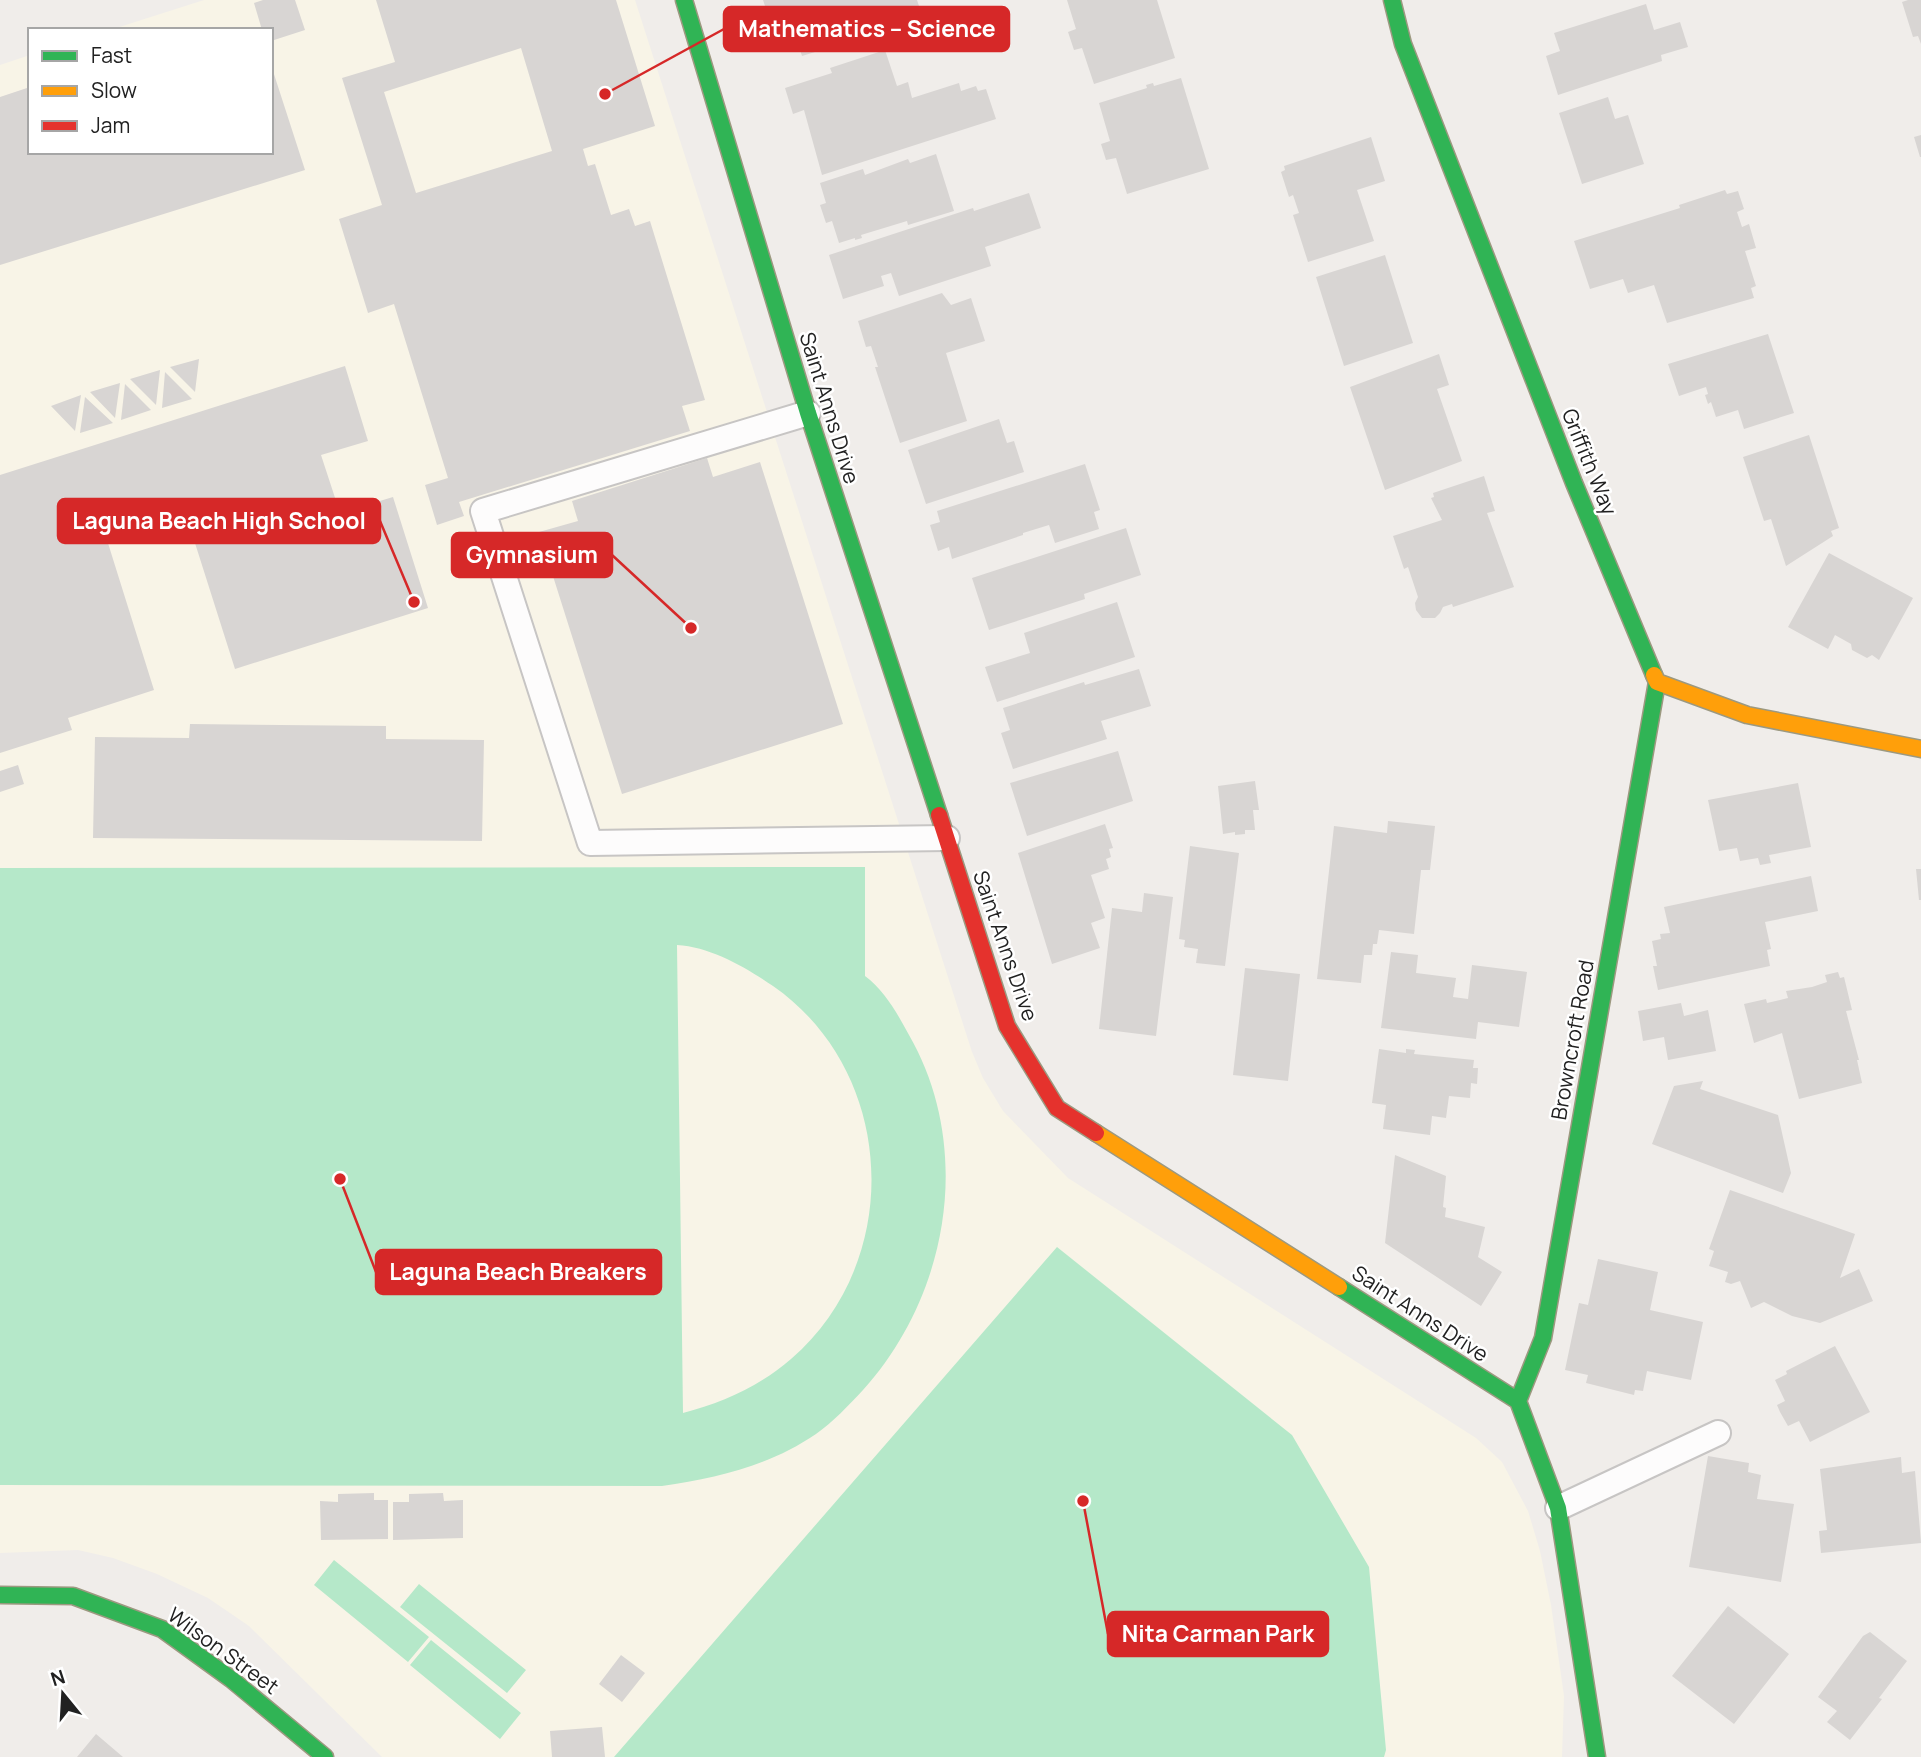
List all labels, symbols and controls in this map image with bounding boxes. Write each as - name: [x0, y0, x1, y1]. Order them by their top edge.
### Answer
- callout: Mathematics – Science: [724, 7, 1009, 51]
- text: Mathematics – Science: [738, 12, 996, 44]
- legend: [28, 28, 273, 154]
- text: Fast: [91, 41, 132, 69]
- text: Slow: [91, 76, 137, 104]
- text: Jam: [91, 111, 130, 139]
- street label: Saint Anns Drive: [794, 328, 866, 487]
- street label: Griffith Way: [1556, 404, 1624, 519]
- callout: Laguna Beach High School: [58, 499, 380, 543]
- text: Laguna Beach High School: [72, 504, 366, 536]
- callout: Gymnasium: [452, 533, 612, 577]
- text: Gymnasium: [466, 538, 598, 570]
- street label: Saint Anns Drive: [967, 867, 1045, 1025]
- street label: Browncroft Road: [1544, 958, 1600, 1122]
- callout: Laguna Beach Breakers: [376, 1250, 661, 1294]
- text: Laguna Beach Breakers: [389, 1255, 647, 1287]
- street label: Saint Anns Drive: [1347, 1259, 1494, 1368]
- street label: Wilson Street: [162, 1600, 285, 1700]
- callout: Nita Carman Park: [1108, 1612, 1328, 1656]
- text: Nita Carman Park: [1122, 1617, 1315, 1649]
- north arrow: [28, 1659, 98, 1729]
- text: N: [47, 1663, 68, 1692]

